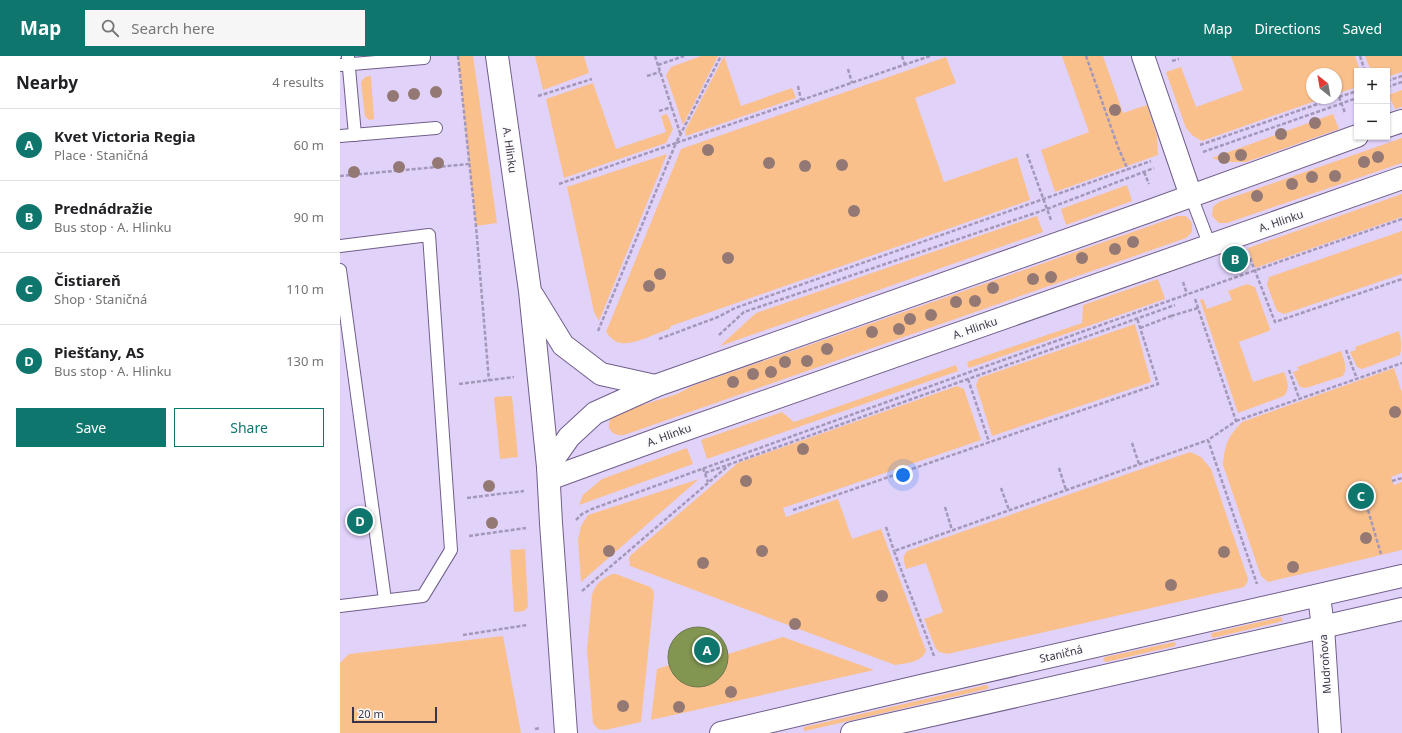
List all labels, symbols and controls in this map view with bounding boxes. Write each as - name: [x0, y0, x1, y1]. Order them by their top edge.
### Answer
- search box: [85, 10, 365, 46]
- text: Map: [20, 15, 61, 41]
- icon: search: [99, 17, 121, 39]
- text: Search here: [131, 18, 215, 38]
- text: Map: [1203, 19, 1232, 38]
- text: Directions: [1254, 19, 1321, 38]
- text: Saved: [1343, 19, 1382, 38]
- north arrow: [1306, 68, 1342, 104]
- map controls: [1354, 68, 1390, 140]
- button: +: [1354, 68, 1390, 104]
- text: Nearby: [16, 71, 78, 94]
- text: 4 results: [272, 73, 324, 91]
- button: −: [1354, 104, 1390, 140]
- text: Kvet Victoria Regia: [54, 126, 196, 146]
- street label: A. Hlinku: [500, 126, 521, 174]
- text: A: [25, 136, 34, 154]
- text: 60 m: [294, 136, 324, 154]
- text: Place · Staničná: [54, 146, 148, 164]
- text: Prednádražie: [54, 198, 153, 218]
- street label: A. Hlinku: [1257, 206, 1305, 235]
- text: B: [25, 208, 33, 226]
- text: 90 m: [294, 208, 324, 226]
- text: Bus stop · A. Hlinku: [54, 218, 172, 236]
- pin: B: [1222, 244, 1248, 274]
- text: Čistiareň: [54, 270, 121, 290]
- text: C: [25, 280, 33, 298]
- text: 110 m: [286, 280, 324, 298]
- text: Shop · Staničná: [54, 290, 147, 308]
- street label: A. Hlinku: [951, 313, 999, 342]
- text: Piešťany, AS: [54, 342, 144, 362]
- text: D: [24, 352, 34, 370]
- text: 130 m: [286, 352, 324, 370]
- text: Bus stop · A. Hlinku: [54, 362, 172, 380]
- button: Save: [16, 408, 166, 447]
- button: Share: [174, 408, 324, 447]
- street label: A. Hlinku: [645, 420, 693, 449]
- your location: [893, 465, 913, 485]
- pin: C: [1348, 481, 1374, 511]
- pin: D: [347, 506, 373, 536]
- street label: Mudroňova: [1315, 634, 1334, 694]
- pin: A: [694, 635, 720, 665]
- street label: Staničná: [1038, 641, 1084, 666]
- scale bar: [352, 705, 437, 724]
- text: 20 m: [358, 706, 384, 721]

